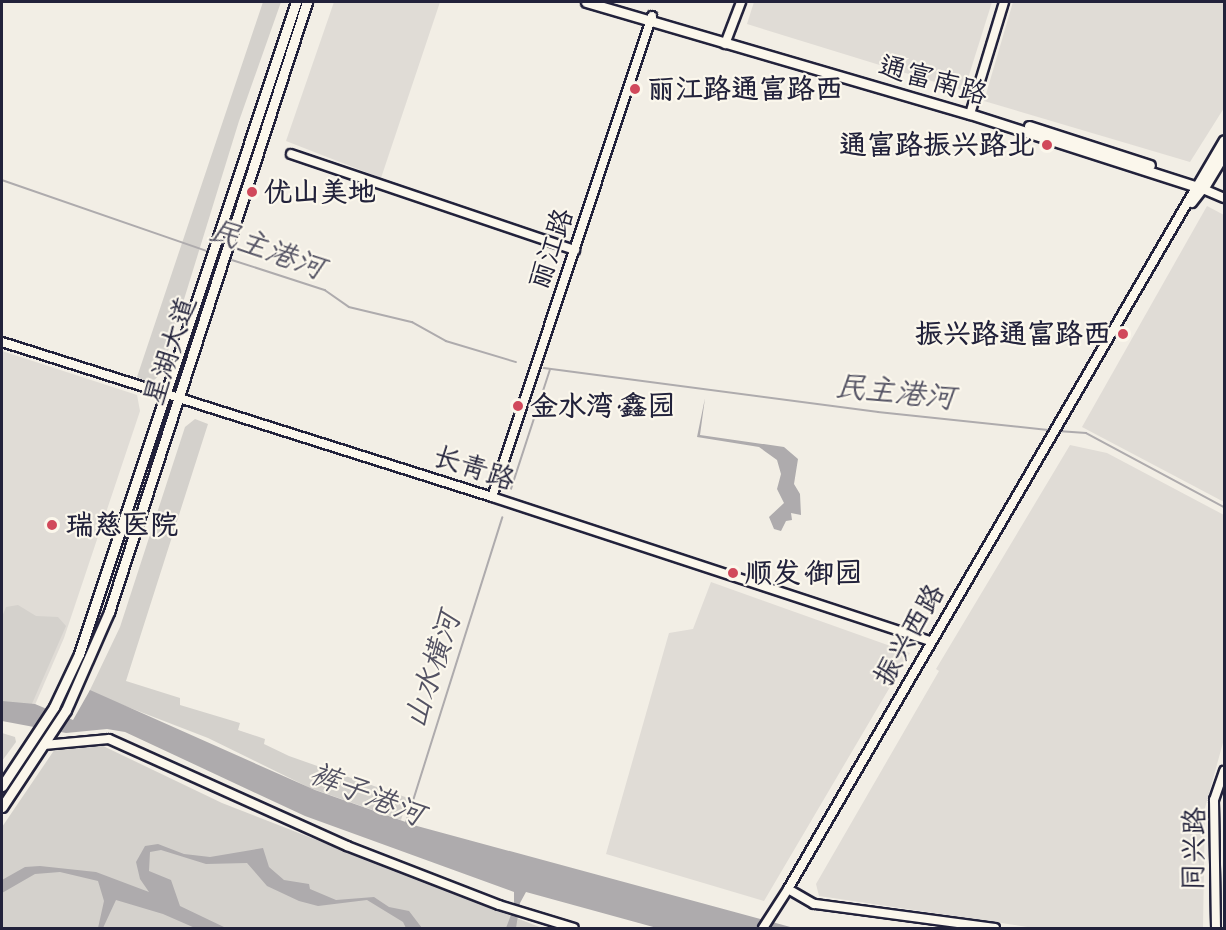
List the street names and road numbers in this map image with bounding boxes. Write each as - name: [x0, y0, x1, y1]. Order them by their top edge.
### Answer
- street label: 通富南路: [875, 48, 991, 112]
- street label: 丽江路: [521, 204, 581, 294]
- street label: 星湖大道: [137, 293, 203, 409]
- street label: 长青路: [429, 439, 519, 497]
- street label: 振兴西路: [866, 578, 952, 692]
- street label: 同兴路: [1176, 807, 1212, 891]

